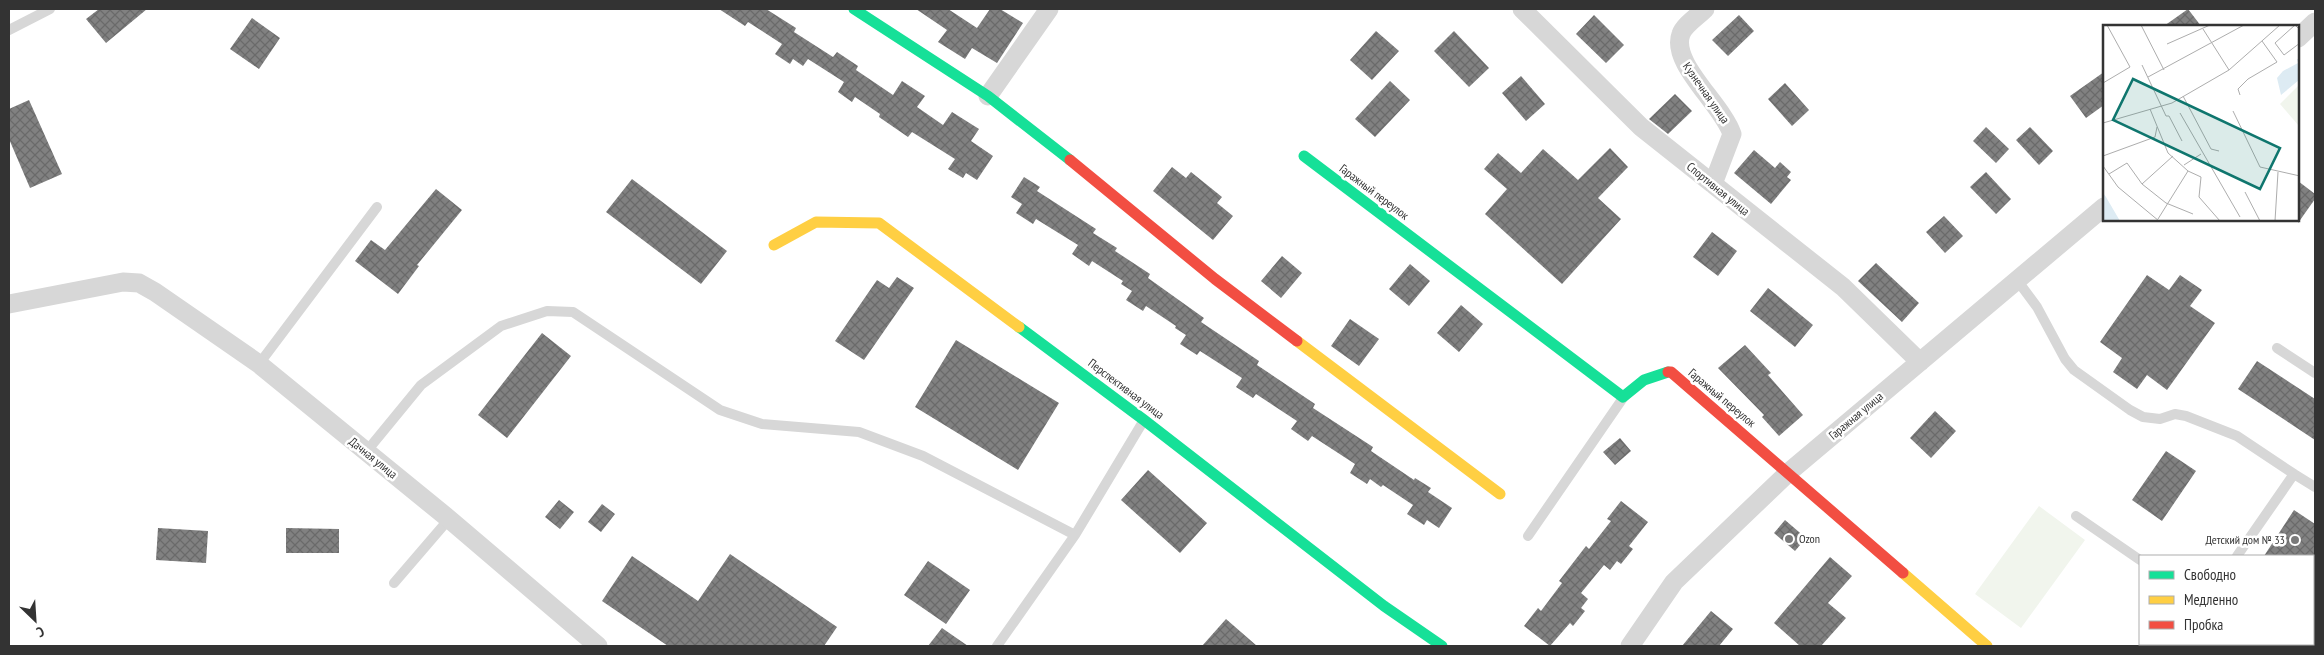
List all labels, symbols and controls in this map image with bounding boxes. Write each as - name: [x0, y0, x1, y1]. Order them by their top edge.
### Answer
- inset map: [2103, 25, 2299, 221]
- street label: Кузнечная улица: [1680, 59, 1733, 126]
- street label: Спортивная улица: [1684, 159, 1753, 219]
- street label: Гаражный переулок: [1337, 161, 1412, 223]
- street label: Перспективная улица: [1085, 355, 1167, 422]
- street label: Гаражный переулок: [1686, 365, 1759, 430]
- street label: Гаражная улица: [1825, 388, 1886, 443]
- street label: Дачная улица: [346, 434, 401, 482]
- place label: Ozon: [1799, 531, 1820, 546]
- place label: Детский дом № 33: [2206, 532, 2285, 547]
- marker: Ozon: [1783, 533, 1795, 545]
- marker: Детский дом № 33: [2289, 534, 2301, 546]
- legend: [2139, 555, 2314, 645]
- text: Свободно: [2184, 565, 2236, 584]
- text: Медленно: [2184, 590, 2238, 609]
- north arrow: [10, 595, 60, 645]
- text: Пробка: [2184, 615, 2223, 634]
- text: С: [33, 622, 47, 642]

